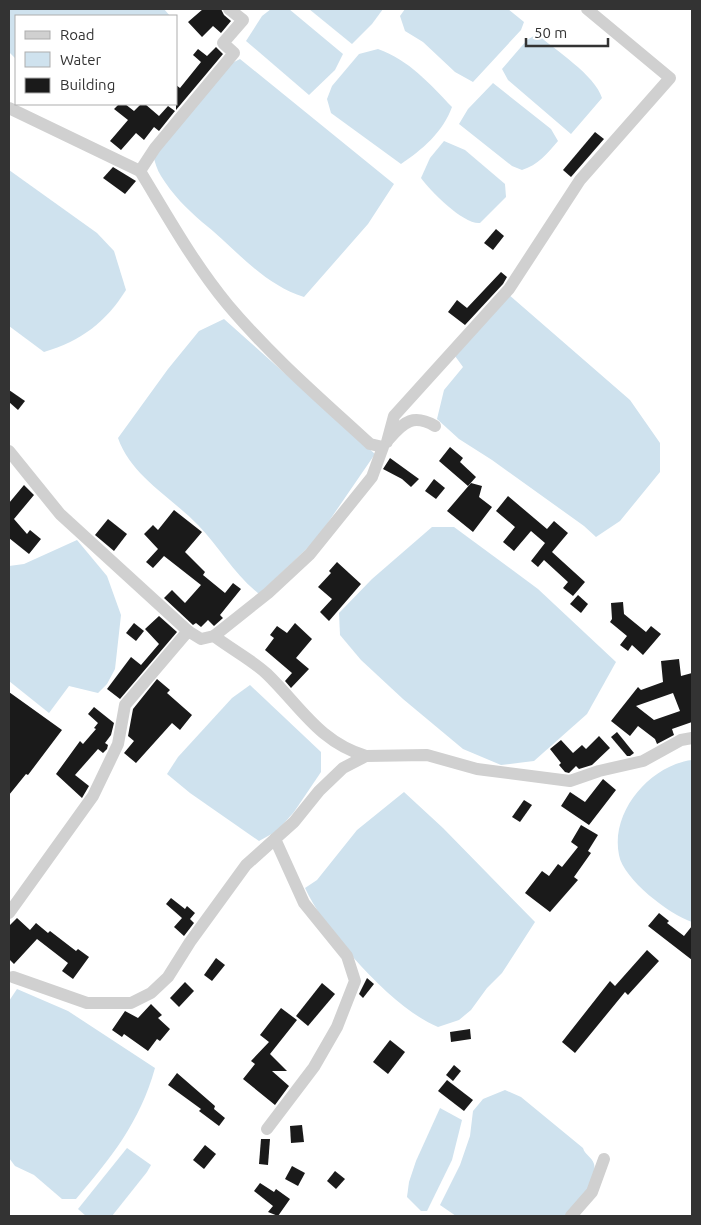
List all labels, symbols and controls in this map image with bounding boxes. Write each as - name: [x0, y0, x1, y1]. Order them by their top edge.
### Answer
- legend: [15, 15, 178, 105]
- scale bar: [526, 15, 608, 47]
- text: 50 m: [534, 24, 567, 41]
- text: Road: [60, 26, 95, 43]
- text: Water: [60, 51, 101, 68]
- text: Building: [60, 76, 115, 93]

